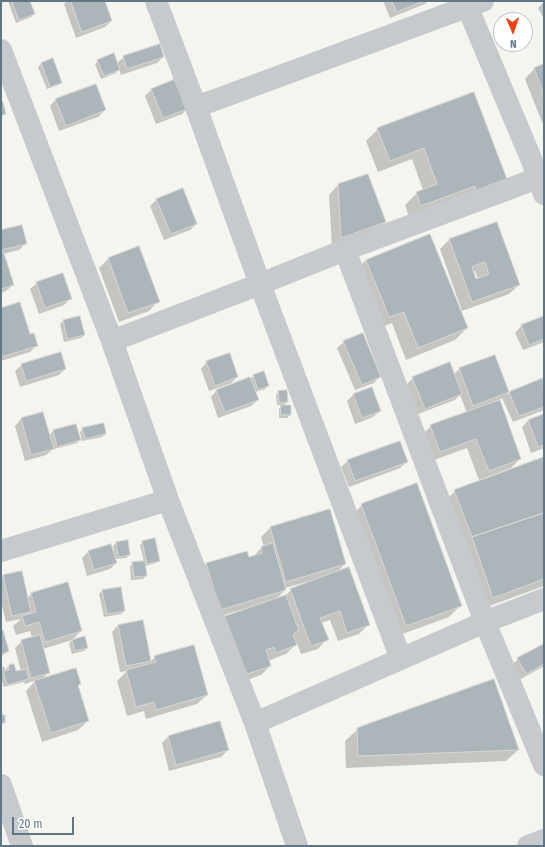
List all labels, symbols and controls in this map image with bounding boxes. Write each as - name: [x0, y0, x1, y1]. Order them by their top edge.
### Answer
- north arrow: [493, 12, 533, 52]
- text: N: [510, 37, 517, 50]
- scale bar: [14, 809, 76, 835]
- text: 20 m: [19, 817, 43, 831]

